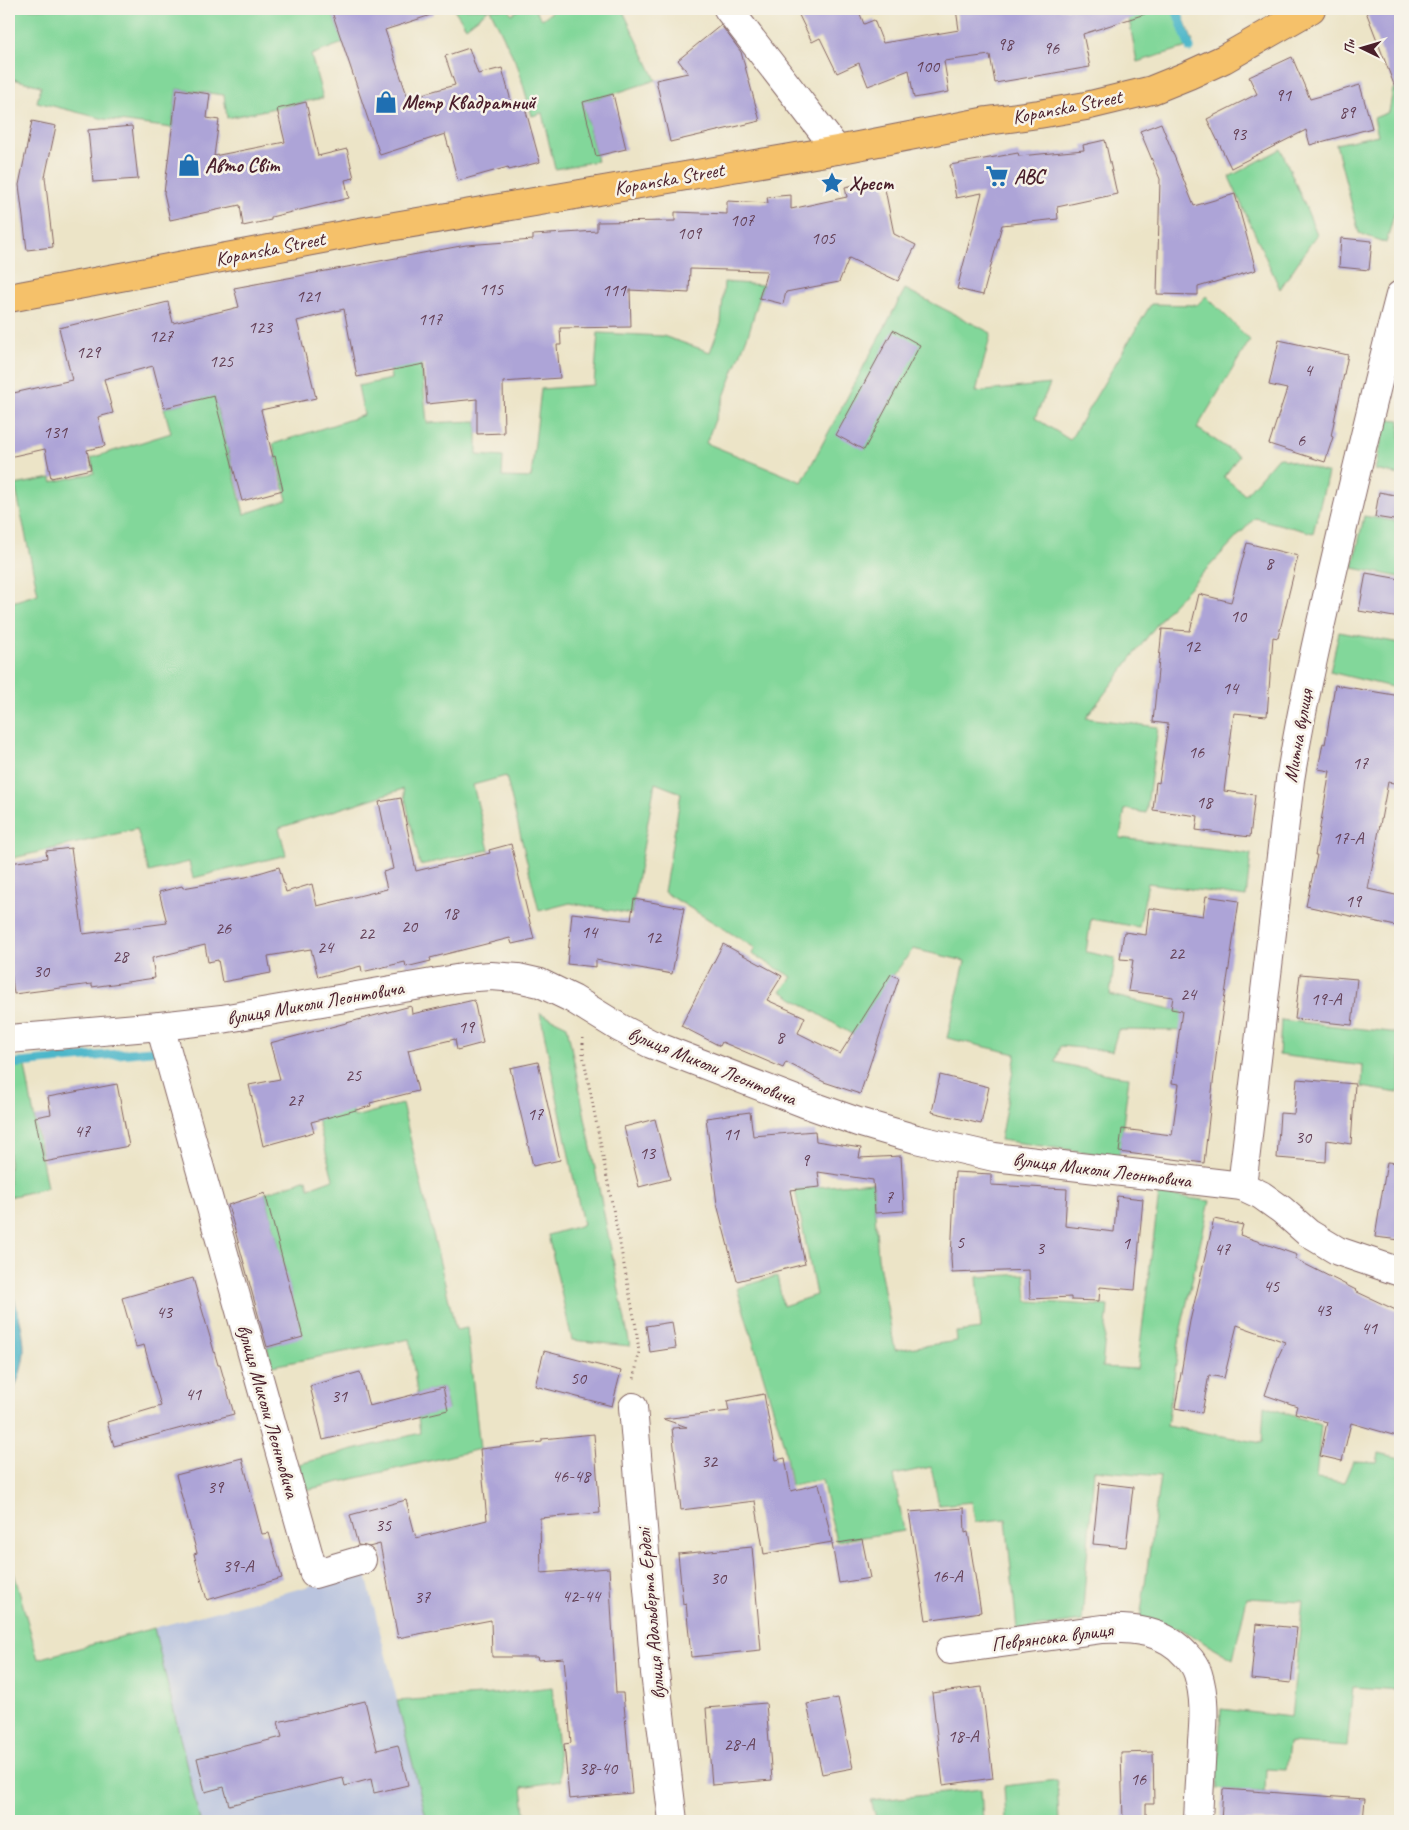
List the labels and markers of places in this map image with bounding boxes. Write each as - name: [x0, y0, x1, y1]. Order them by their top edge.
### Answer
- shop icon: Метр Квадратний: [373, 89, 399, 115]
- place label: Метр Квадратний: [402, 90, 537, 115]
- shop icon: Авто Світ: [176, 152, 202, 178]
- place label: Авто Світ: [205, 153, 281, 178]
- supermarket icon: ABC: [984, 163, 1010, 189]
- place label: ABC: [1014, 164, 1047, 189]
- place icon: Хрест: [819, 170, 845, 196]
- place label: Хрест: [849, 171, 895, 196]

